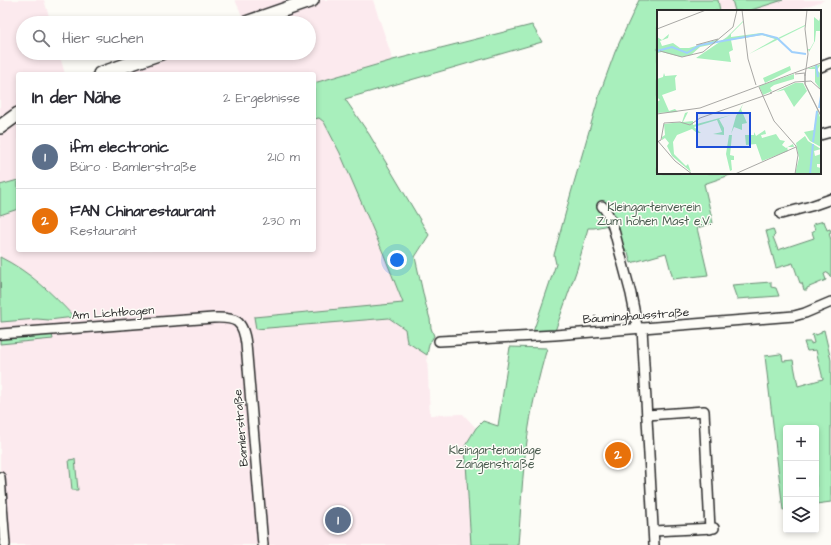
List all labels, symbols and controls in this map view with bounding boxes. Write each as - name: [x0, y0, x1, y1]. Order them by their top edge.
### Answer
- inset map: [657, 10, 821, 174]
- search box: [16, 16, 316, 60]
- icon: search: [30, 27, 52, 49]
- text: Hier suchen: [62, 28, 143, 49]
- text: In der Nähe: [32, 86, 121, 110]
- text: 2 Ergebnisse: [223, 89, 300, 107]
- text: ifm electronic: [70, 137, 169, 158]
- text: 1: [44, 148, 46, 166]
- text: 210 m: [267, 148, 300, 166]
- text: Büro · Bamlerstraße: [70, 158, 197, 176]
- park label: Kleingartenverein Zum hohen Mast e.V.: [597, 199, 712, 230]
- text: FAN Chinarestaurant: [70, 201, 216, 222]
- text: 2: [41, 212, 49, 230]
- text: 230 m: [262, 212, 300, 230]
- text: Restaurant: [70, 222, 137, 240]
- your location: [387, 250, 407, 270]
- street label: Am Lichtbogen: [71, 302, 155, 325]
- street label: Bäuminghausstraße: [582, 304, 690, 329]
- street label: Bamlerstraße: [229, 388, 253, 467]
- map controls: [783, 425, 819, 533]
- button: +: [783, 425, 819, 461]
- pin: 2: [605, 440, 631, 470]
- park label: Kleingartenanlage Zangenstraße: [449, 442, 542, 474]
- button: −: [783, 461, 819, 497]
- button: layers: [783, 497, 819, 533]
- pin: 1: [325, 505, 351, 535]

